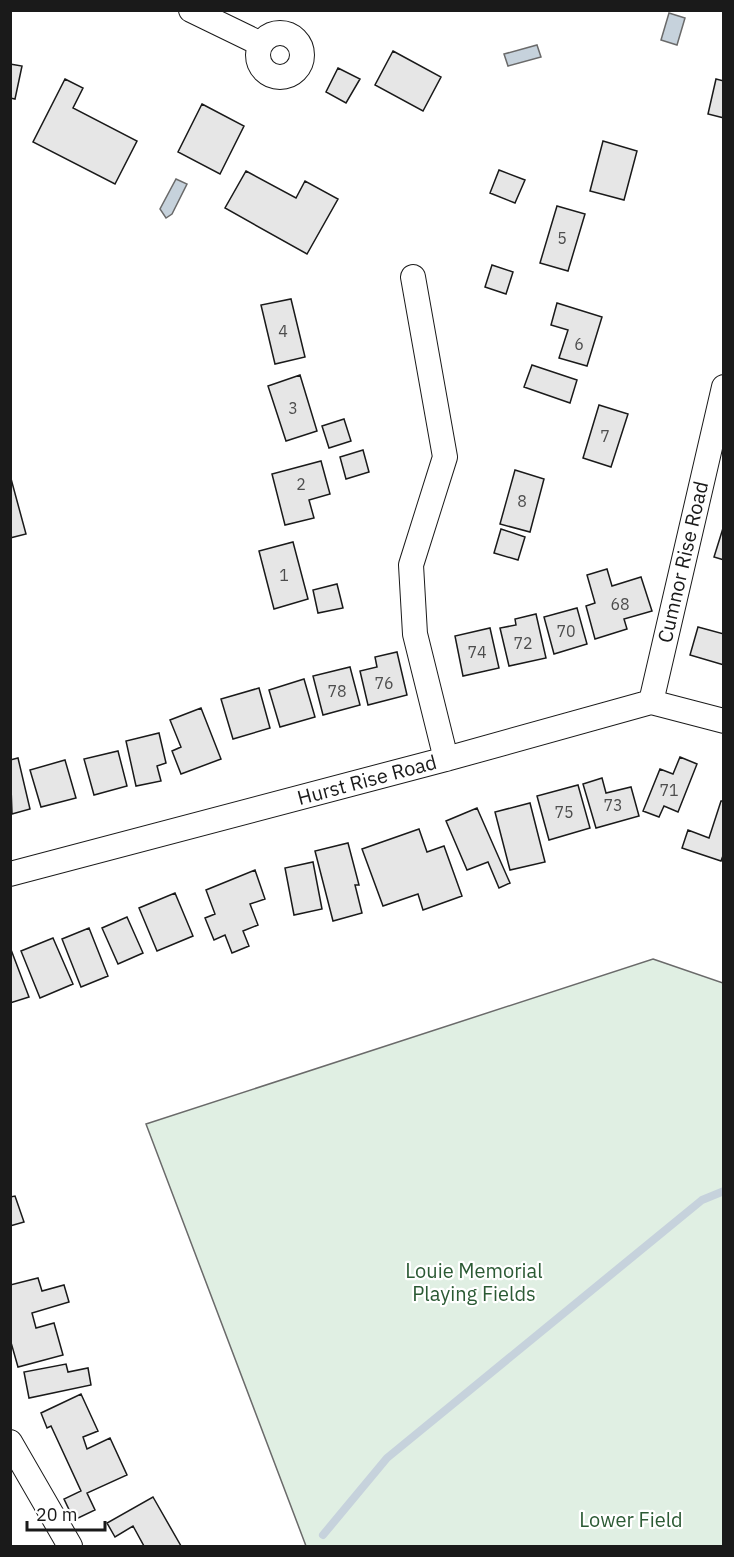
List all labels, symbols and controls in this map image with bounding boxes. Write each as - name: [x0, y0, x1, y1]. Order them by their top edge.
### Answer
- house number: 5: [557, 228, 567, 248]
- house number: 4: [278, 321, 288, 341]
- house number: 6: [574, 334, 584, 354]
- house number: 3: [288, 398, 298, 418]
- house number: 7: [600, 426, 610, 446]
- house number: 2: [296, 474, 306, 494]
- street label: Cumnor Rise Road: [651, 478, 714, 645]
- house number: 8: [517, 491, 527, 511]
- house number: 1: [279, 565, 289, 585]
- house number: 68: [610, 594, 630, 614]
- house number: 70: [556, 621, 576, 641]
- house number: 72: [513, 633, 533, 653]
- house number: 74: [467, 642, 487, 662]
- house number: 76: [374, 673, 394, 693]
- house number: 78: [327, 681, 347, 701]
- street label: Hurst Rise Road: [294, 748, 440, 811]
- house number: 71: [659, 780, 679, 800]
- house number: 73: [603, 795, 623, 815]
- house number: 75: [554, 802, 574, 822]
- park label: Louie Memorial Playing Fields: [405, 1257, 543, 1307]
- scale bar: [27, 1494, 105, 1532]
- text: 20 m: [36, 1503, 78, 1526]
- park label: Lower Field: [579, 1506, 683, 1533]

